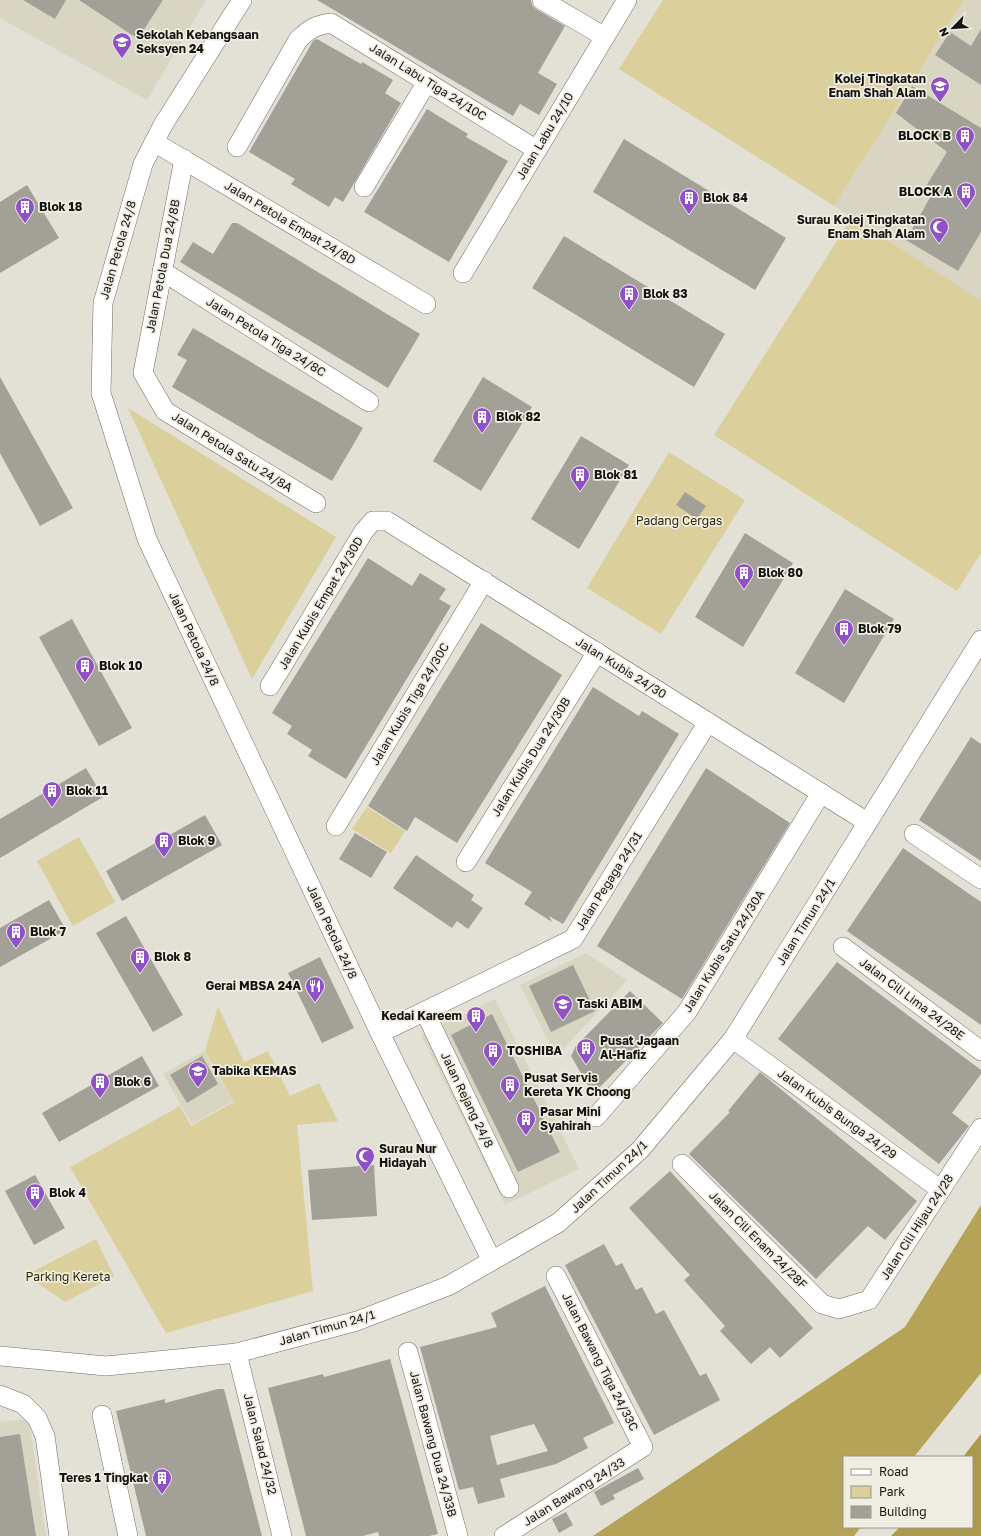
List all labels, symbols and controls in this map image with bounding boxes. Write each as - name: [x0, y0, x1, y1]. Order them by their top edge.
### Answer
- north arrow: [933, 8, 973, 48]
- text: N: [936, 26, 951, 39]
- place label: Sekolah Kebangsaan Seksyen 24: [136, 27, 259, 56]
- school or university icon: Sekolah Kebangsaan Seksyen 24: [111, 31, 133, 59]
- street label: Jalan Labu Tiga 24/10C: [367, 39, 490, 124]
- place label: Kolej Tingkatan Enam Shah Alam: [828, 71, 926, 100]
- school or university icon: Kolej Tingkatan Enam Shah Alam: [929, 75, 951, 103]
- street label: Jalan Labu 24/10: [513, 89, 577, 182]
- building icon: BLOCK B: [954, 125, 976, 153]
- place label: BLOCK B: [898, 128, 952, 143]
- street label: Jalan Petola Empat 24/8D: [222, 177, 359, 268]
- building icon: BLOCK A: [955, 181, 977, 209]
- place label: BLOCK A: [899, 184, 952, 199]
- building icon: Blok 84: [678, 187, 700, 215]
- place label: Blok 84: [703, 190, 748, 205]
- building icon: Blok 18: [14, 196, 36, 224]
- street label: Jalan Petola Dua 24/8B: [142, 198, 183, 334]
- place label: Blok 18: [39, 199, 83, 214]
- street label: Jalan Petola 24/8: [96, 199, 139, 301]
- place label: Surau Kolej Tingkatan Enam Shah Alam: [797, 212, 925, 241]
- mosque icon: Surau Kolej Tingkatan Enam Shah Alam: [928, 216, 950, 244]
- building icon: Blok 83: [618, 283, 640, 311]
- place label: Blok 83: [643, 286, 688, 301]
- street label: Jalan Petola Tiga 24/8C: [204, 294, 329, 380]
- building icon: Blok 82: [471, 406, 493, 434]
- street label: Jalan Petola Satu 24/8A: [169, 408, 295, 495]
- place label: Blok 82: [496, 409, 541, 424]
- building icon: Blok 81: [569, 464, 591, 492]
- place label: Blok 81: [594, 467, 637, 482]
- park label: Padang Cergas: [636, 513, 722, 528]
- street label: Jalan Kubis Empat 24/30D: [275, 534, 366, 672]
- building icon: Blok 80: [733, 562, 755, 590]
- place label: Blok 80: [758, 565, 803, 580]
- street label: Jalan Petola 24/8: [166, 589, 223, 688]
- building icon: Blok 79: [833, 618, 855, 646]
- place label: Blok 79: [858, 621, 902, 636]
- street label: Jalan Kubis 24/30: [573, 634, 669, 702]
- street label: Jalan Kubis Tiga 24/30C: [367, 640, 452, 768]
- building icon: Blok 10: [74, 655, 96, 683]
- place label: Blok 10: [99, 658, 143, 673]
- street label: Jalan Kubis Dua 24/30B: [488, 694, 573, 819]
- building icon: Blok 11: [41, 780, 63, 808]
- place label: Blok 11: [66, 783, 108, 798]
- street label: Jalan Pegaga 24/31: [572, 829, 645, 933]
- building icon: Blok 9: [153, 830, 175, 858]
- place label: Blok 9: [178, 833, 216, 848]
- street label: Jalan Timun 24/1: [773, 876, 838, 968]
- street label: Jalan Petola 24/8: [304, 882, 361, 981]
- street label: Jalan Kubis Satu 24/30A: [680, 887, 767, 1015]
- building icon: Blok 7: [5, 921, 27, 949]
- place label: Blok 7: [30, 924, 67, 939]
- building icon: Blok 8: [129, 946, 151, 974]
- place label: Blok 8: [154, 949, 192, 964]
- street label: Jalan Cili Lima 24/28E: [857, 954, 968, 1043]
- restaurant icon: Gerai MBSA 24A: [304, 975, 326, 1003]
- place label: Gerai MBSA 24A: [205, 978, 301, 993]
- school or university icon: Taski ABIM: [552, 993, 574, 1021]
- place label: Taski ABIM: [577, 996, 643, 1011]
- building icon: Kedai Kareem: [465, 1005, 487, 1033]
- place label: Kedai Kareem: [381, 1008, 462, 1023]
- place label: Pusat Jagaan Al-Hafiz: [600, 1033, 679, 1062]
- building icon: Pusat Jagaan Al-Hafiz: [575, 1037, 597, 1065]
- building icon: TOSHIBA: [482, 1040, 504, 1068]
- place label: TOSHIBA: [507, 1043, 562, 1058]
- street label: Jalan Rejang 24/8: [438, 1050, 497, 1150]
- school or university icon: Tabika KEMAS: [187, 1060, 209, 1088]
- place label: Tabika KEMAS: [212, 1063, 297, 1078]
- street label: Jalan Kubis Bunga 24/29: [775, 1065, 900, 1162]
- place label: Pusat Servis Kereta YK Choong: [524, 1070, 631, 1099]
- building icon: Blok 6: [89, 1071, 111, 1099]
- place label: Blok 6: [114, 1074, 152, 1089]
- building icon: Pusat Servis Kereta YK Choong: [499, 1074, 521, 1102]
- place label: Pasar Mini Syahirah: [540, 1104, 601, 1133]
- building icon: Pasar Mini Syahirah: [515, 1108, 537, 1136]
- street label: Jalan Timun 24/1: [567, 1137, 650, 1216]
- place label: Surau Nur Hidayah: [379, 1141, 437, 1170]
- mosque icon: Surau Nur Hidayah: [354, 1145, 376, 1173]
- street label: Jalan Cili Hijau 24/28: [877, 1171, 956, 1282]
- building icon: Blok 4: [24, 1182, 46, 1210]
- place label: Blok 4: [49, 1185, 87, 1200]
- street label: Jalan Cili Enam 24/28F: [706, 1188, 810, 1292]
- park label: Parking Kereta: [25, 1269, 111, 1284]
- street label: Jalan Bawang Tiga 24/33C: [559, 1290, 642, 1433]
- street label: Jalan Timun 24/1: [277, 1307, 377, 1348]
- street label: Jalan Bawang Dua 24/33B: [407, 1369, 460, 1519]
- street label: Jalan Salad 24/32: [241, 1392, 280, 1496]
- street label: Jalan Bawang 24/33: [520, 1454, 627, 1529]
- legend: [843, 1456, 973, 1528]
- text: Road: [879, 1464, 908, 1479]
- building icon: Teres 1 Tingkat: [151, 1467, 173, 1495]
- place label: Teres 1 Tingkat: [59, 1470, 148, 1485]
- text: Park: [879, 1484, 905, 1499]
- text: Building: [879, 1504, 927, 1519]

